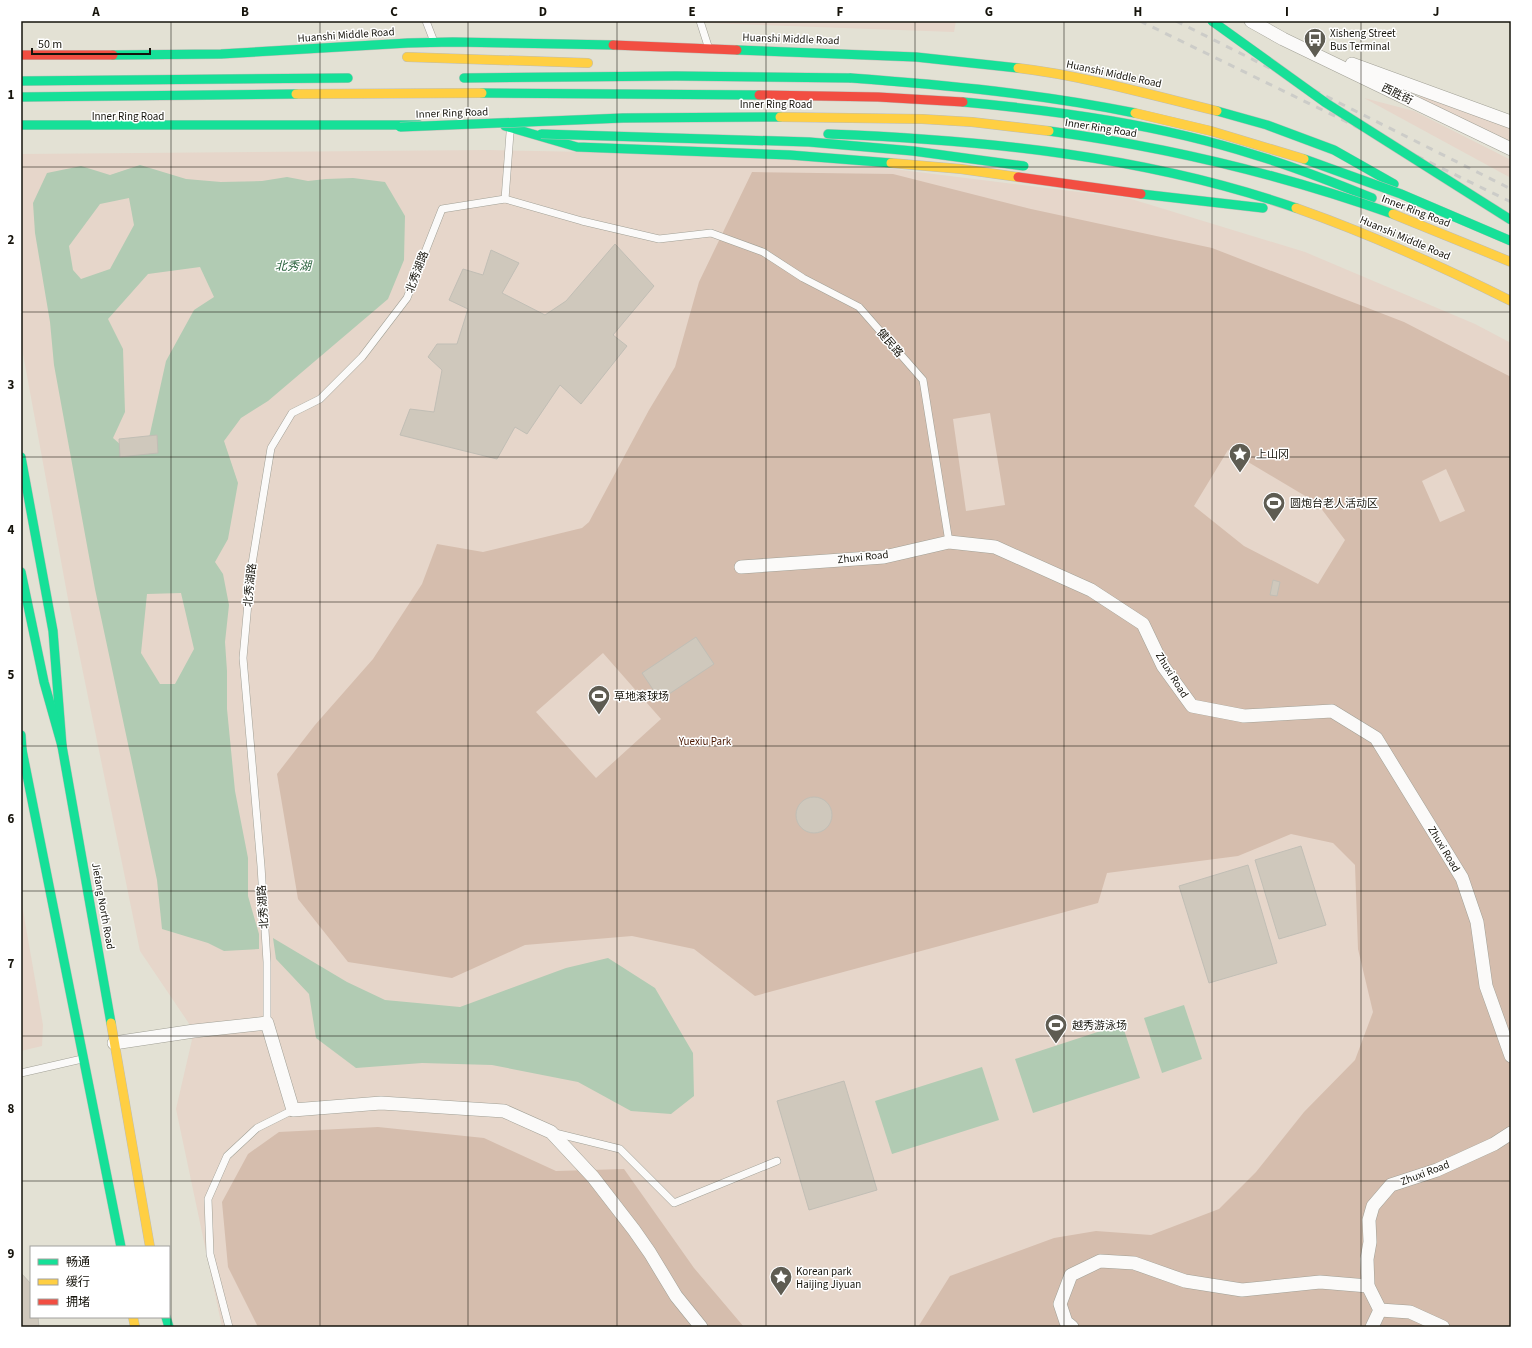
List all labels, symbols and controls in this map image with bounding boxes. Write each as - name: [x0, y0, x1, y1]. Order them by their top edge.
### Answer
- text: A: [91, 3, 100, 21]
- text: B: [241, 3, 249, 21]
- text: C: [390, 3, 398, 21]
- text: D: [539, 3, 547, 21]
- text: E: [688, 3, 696, 21]
- text: F: [837, 3, 844, 21]
- text: G: [985, 3, 993, 21]
- text: H: [1134, 3, 1142, 21]
- text: I: [1285, 3, 1289, 21]
- text: J: [1433, 3, 1439, 21]
- street label: Huanshi Middle Road: [297, 24, 395, 46]
- bus stop icon: Xisheng Street Bus Terminal: [1302, 26, 1328, 59]
- place label: Xisheng Street Bus Terminal: [1330, 26, 1396, 54]
- scale bar: [32, 30, 150, 56]
- street label: Huanshi Middle Road: [742, 30, 840, 48]
- text: 50 m: [38, 36, 62, 53]
- street label: Huanshi Middle Road: [1065, 57, 1163, 91]
- street label: 西胜街: [1379, 80, 1415, 108]
- text: 1: [8, 86, 15, 104]
- street label: Inner Ring Road: [740, 97, 812, 112]
- street label: Inner Ring Road: [415, 104, 489, 122]
- street label: Inner Ring Road: [92, 109, 164, 124]
- street label: Inner Ring Road: [1064, 115, 1138, 141]
- street label: Inner Ring Road: [1379, 191, 1453, 231]
- street label: Huanshi Middle Road: [1357, 212, 1453, 264]
- text: 2: [8, 231, 15, 249]
- street label: 北秀湖路: [402, 249, 432, 295]
- water label: 北秀湖: [275, 258, 313, 275]
- street label: 健民路: [874, 326, 906, 360]
- text: 3: [8, 376, 15, 394]
- place icon: 上山冈: [1227, 441, 1253, 474]
- place label: 上山冈: [1256, 447, 1289, 462]
- sports icon: 圆炮台老人活动区: [1261, 490, 1287, 523]
- place label: 圆炮台老人活动区: [1290, 496, 1378, 511]
- text: 4: [8, 521, 15, 539]
- street label: Zhuxi Road: [837, 547, 889, 567]
- street label: 北秀湖路: [240, 562, 260, 608]
- street label: Zhuxi Road: [1152, 649, 1192, 701]
- text: 5: [8, 666, 15, 684]
- sports icon: 草地滚球场: [586, 683, 612, 716]
- place label: 草地滚球场: [614, 689, 669, 704]
- park label: Yuexiu Park: [678, 734, 732, 749]
- text: 6: [8, 810, 15, 828]
- street label: Zhuxi Road: [1424, 823, 1464, 875]
- street label: Jiefang North Road: [88, 861, 118, 951]
- street label: 北秀湖路: [254, 885, 272, 929]
- text: 7: [8, 955, 15, 973]
- sports icon: 越秀游泳场: [1043, 1012, 1069, 1045]
- place label: 越秀游泳场: [1072, 1018, 1127, 1033]
- text: 8: [8, 1100, 15, 1118]
- street label: Zhuxi Road: [1398, 1157, 1452, 1189]
- text: 9: [8, 1245, 15, 1263]
- legend: [30, 1246, 170, 1318]
- text: 畅通: [66, 1254, 90, 1271]
- place icon: Korean park Haijing Jiyuan: [768, 1264, 794, 1297]
- place label: Korean park Haijing Jiyuan: [796, 1264, 861, 1292]
- text: 缓行: [66, 1274, 90, 1291]
- text: 拥堵: [66, 1294, 90, 1311]

